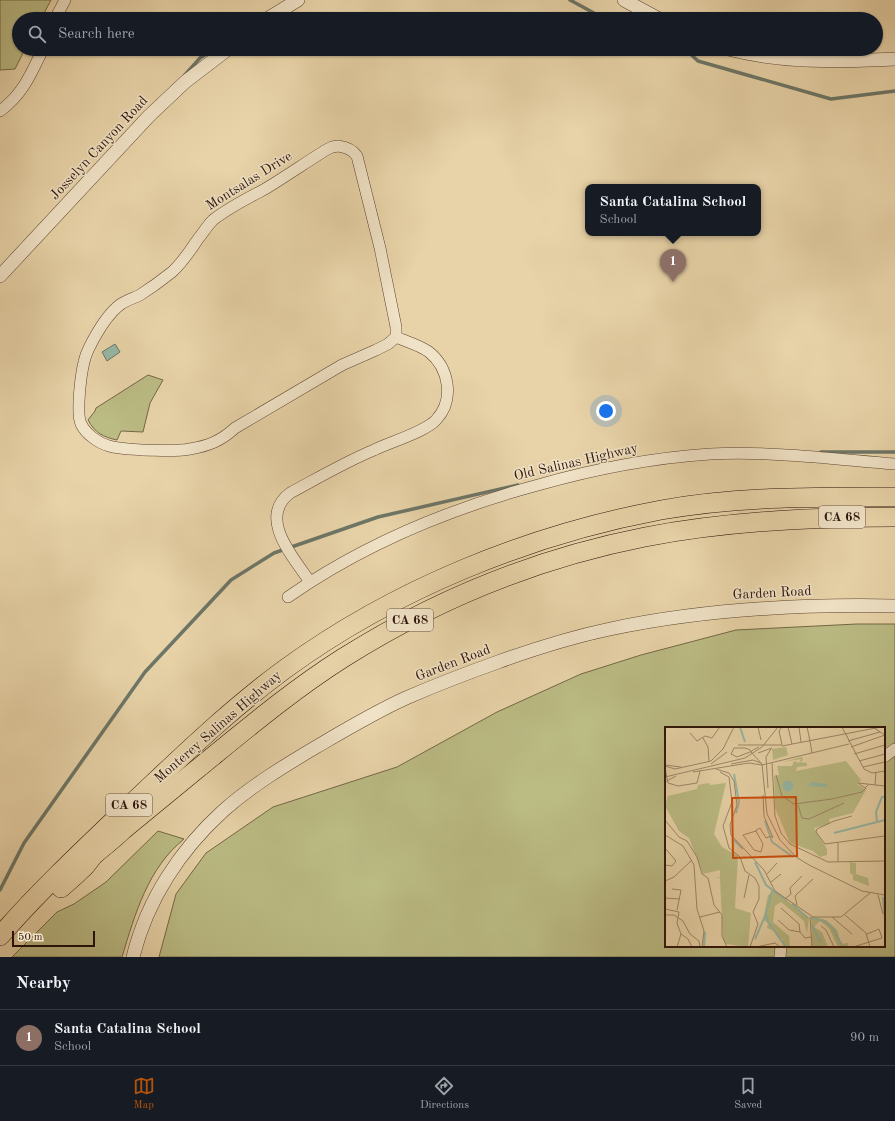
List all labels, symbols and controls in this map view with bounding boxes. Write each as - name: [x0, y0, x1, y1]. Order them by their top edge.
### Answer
- search box: [12, 12, 883, 56]
- icon: search: [26, 23, 48, 45]
- text: Search here: [58, 27, 135, 42]
- street label: Josselyn Canyon Road: [48, 93, 150, 203]
- street label: Montsalas Drive: [204, 149, 294, 213]
- popup: [585, 184, 761, 236]
- text: Santa Catalina School: [600, 195, 746, 210]
- text: School: [600, 213, 637, 226]
- pin: 1: [660, 249, 686, 282]
- your location: [596, 401, 616, 421]
- street label: Old Salinas Highway: [513, 441, 640, 483]
- road number: CA 68: [819, 506, 865, 528]
- street label: Garden Road: [732, 584, 812, 602]
- road number: CA 68: [387, 609, 433, 631]
- street label: Garden Road: [414, 642, 492, 684]
- street label: Monterey Salinas Highway: [152, 668, 285, 786]
- inset map: [665, 727, 885, 947]
- road number: CA 68: [106, 794, 152, 816]
- scale bar: [12, 929, 95, 948]
- text: 50 m: [18, 932, 43, 943]
- text: Nearby: [16, 975, 71, 992]
- text: Santa Catalina School: [54, 1022, 201, 1037]
- text: 1: [25, 1031, 33, 1044]
- text: 90 m: [850, 1031, 879, 1044]
- text: School: [54, 1040, 91, 1053]
- tab: Map: [133, 1075, 155, 1113]
- tab: Directions: [420, 1075, 469, 1113]
- tab: Saved: [734, 1075, 762, 1113]

